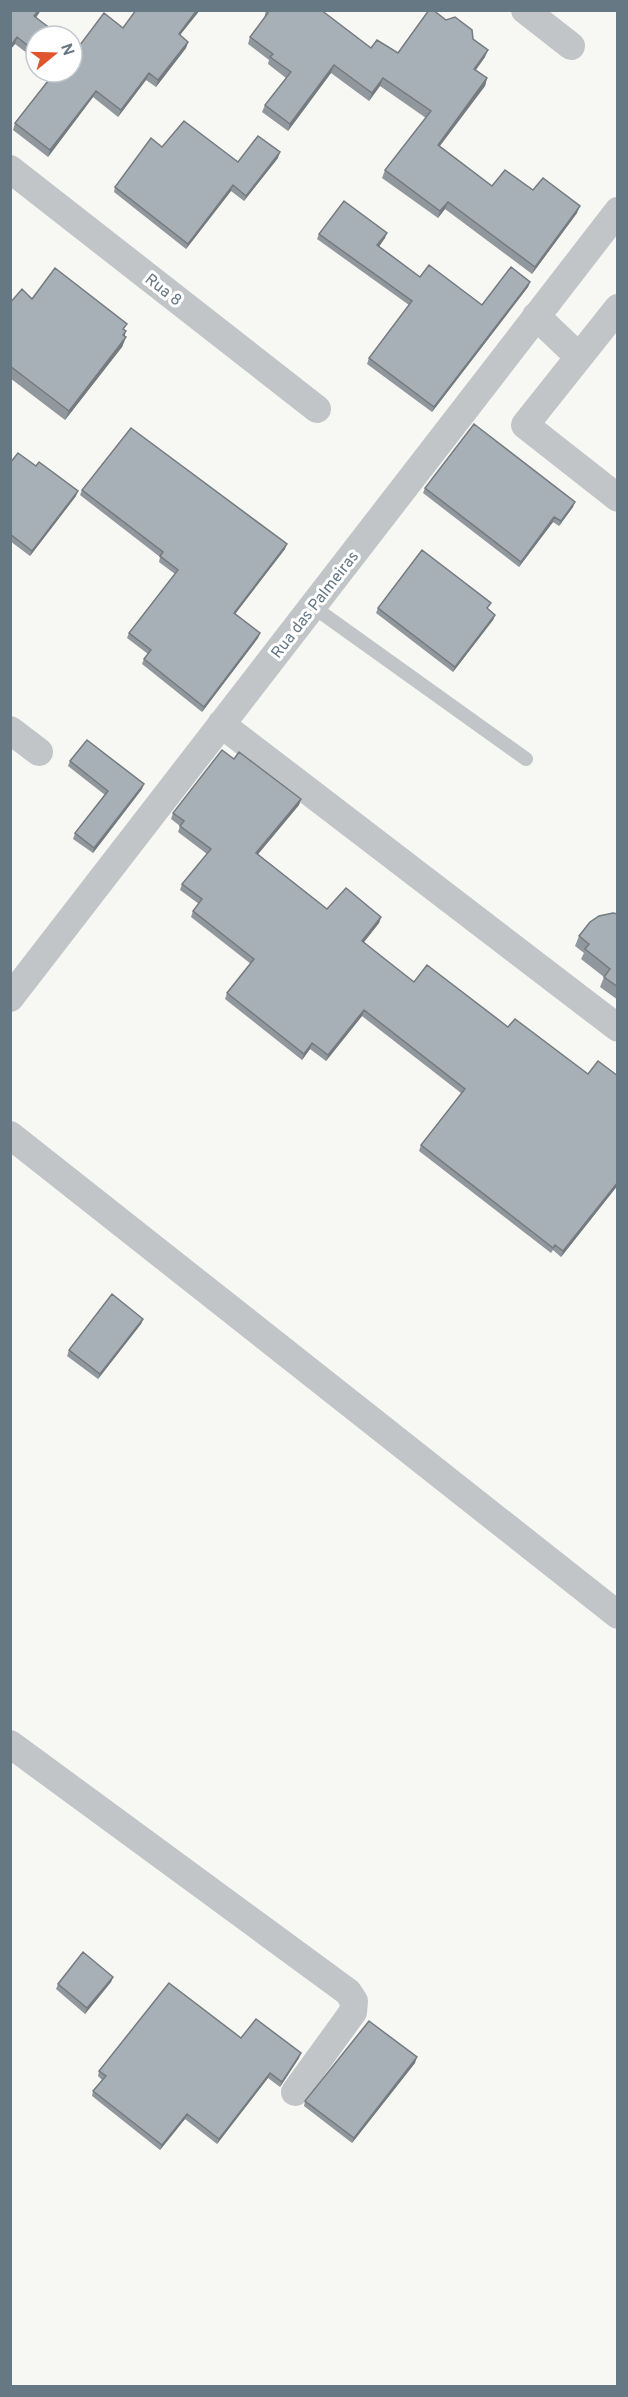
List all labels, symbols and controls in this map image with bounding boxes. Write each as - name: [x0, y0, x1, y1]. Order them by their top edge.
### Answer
- north arrow: [24, 24, 84, 84]
- text: N: [55, 41, 78, 58]
- street label: Rua 8: [140, 270, 185, 311]
- street label: Rua das Palmeiras: [267, 547, 364, 663]

